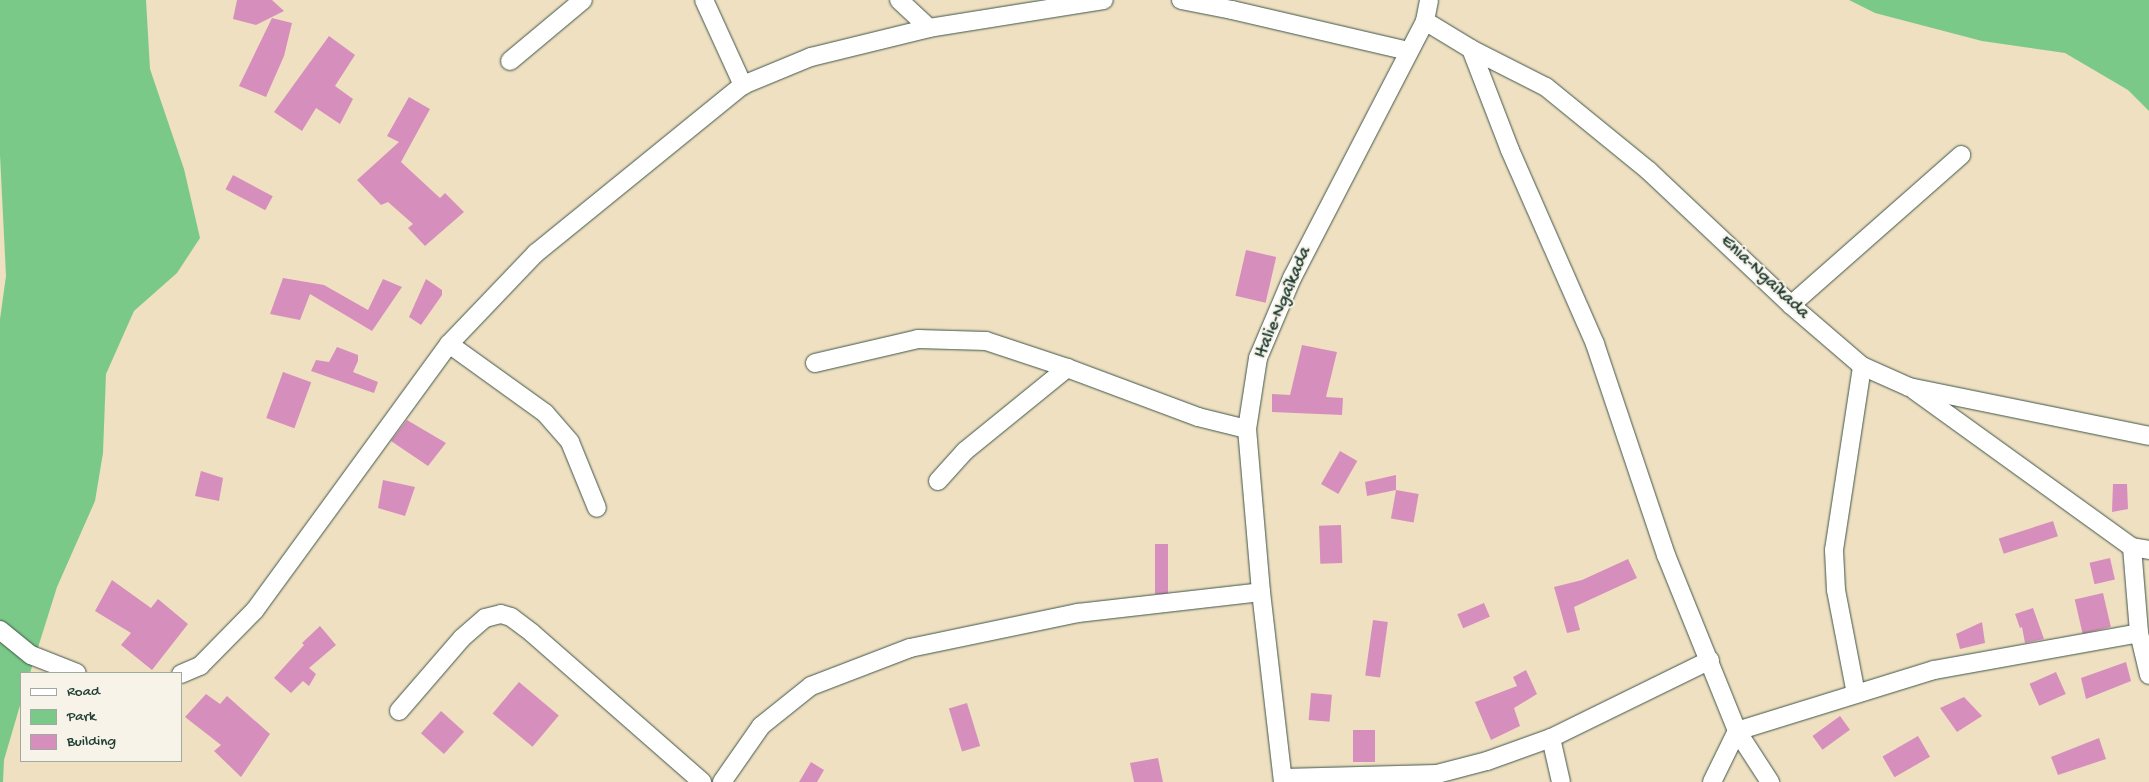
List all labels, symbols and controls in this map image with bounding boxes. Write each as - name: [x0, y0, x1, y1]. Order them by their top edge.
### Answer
- street label: Enia-Ngaîkada: [1715, 231, 1813, 325]
- street label: Italie-Ngaîkada: [1251, 244, 1317, 362]
- legend: [20, 672, 182, 762]
- text: Road: [67, 683, 100, 701]
- text: Park: [67, 708, 96, 726]
- text: Building: [67, 733, 116, 751]

